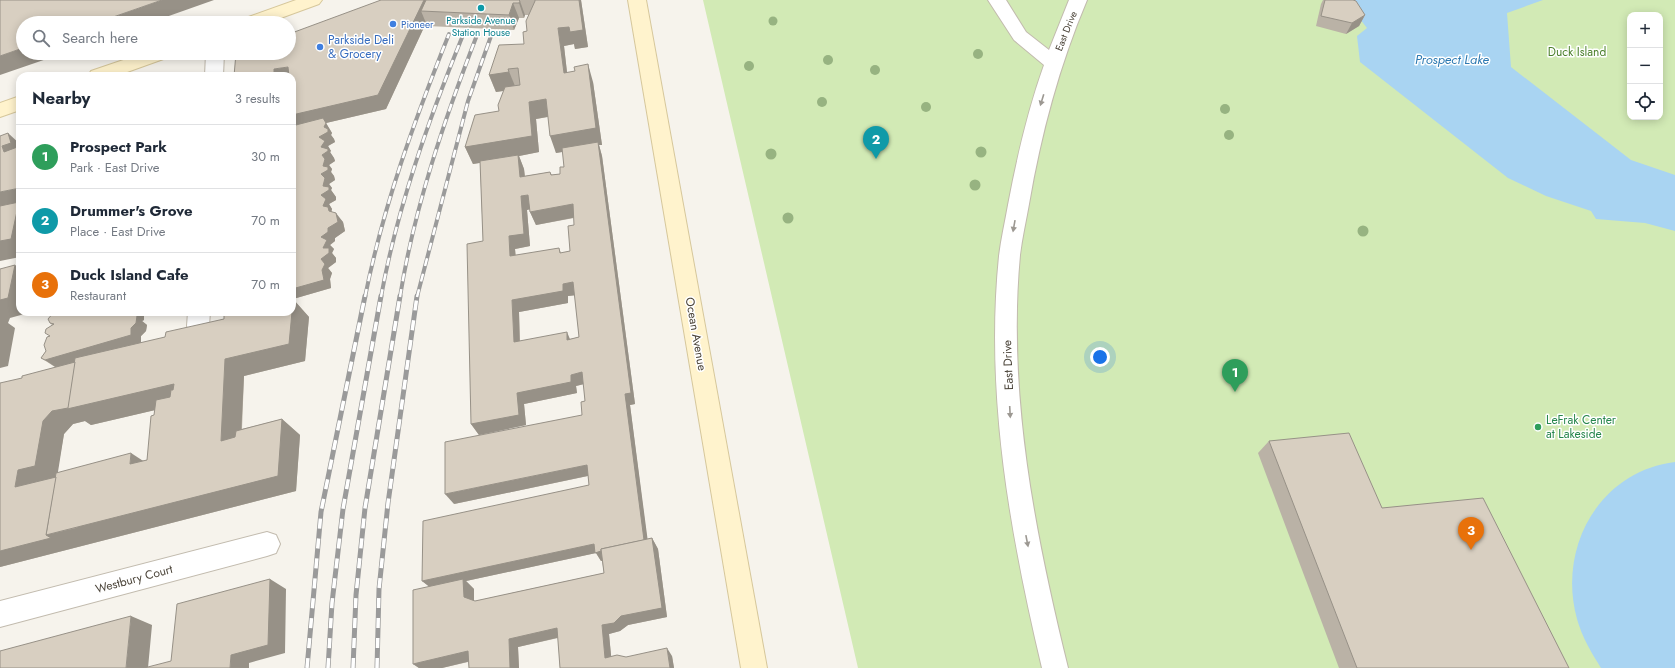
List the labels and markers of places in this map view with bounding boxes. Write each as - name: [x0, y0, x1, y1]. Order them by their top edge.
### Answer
- marker: Parkside Avenue Station House: [476, 3, 486, 13]
- place label: Parkside Avenue Station House: [446, 13, 516, 40]
- place label: Pioneer: [401, 17, 434, 32]
- marker: Pioneer: [388, 19, 398, 29]
- place label: Parkside Deli & Grocery: [328, 31, 394, 63]
- marker: Parkside Deli & Grocery: [315, 42, 325, 52]
- pin: 2: [863, 126, 889, 159]
- pin: 1: [1222, 359, 1248, 392]
- place label: LeFrak Center at Lakeside: [1546, 411, 1617, 443]
- marker: LeFrak Center at Lakeside: [1533, 422, 1543, 432]
- pin: 3: [1458, 517, 1484, 550]

